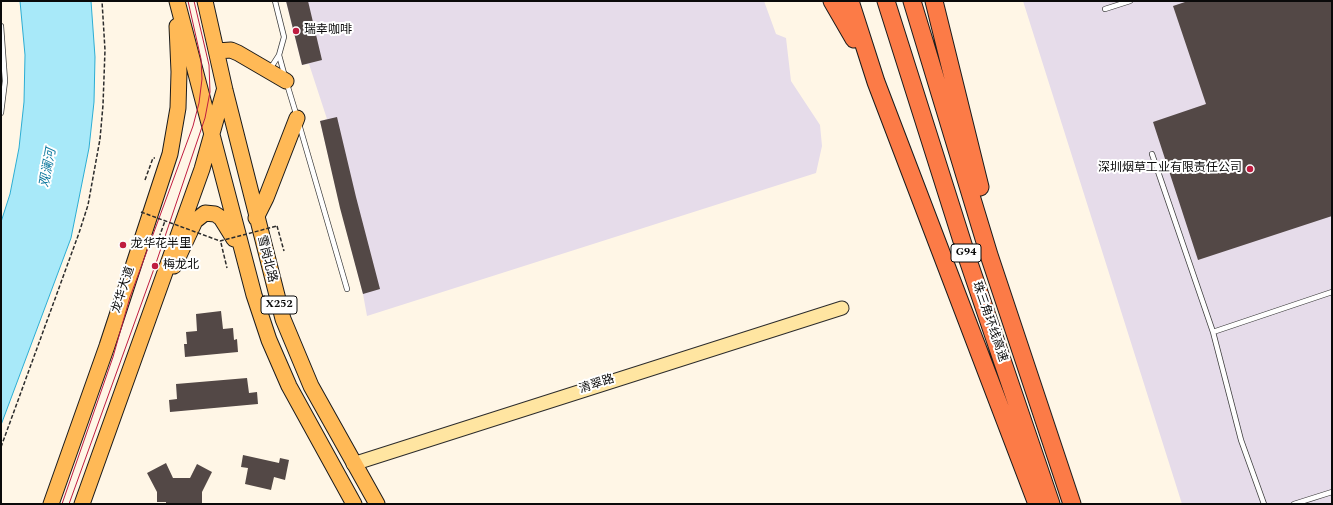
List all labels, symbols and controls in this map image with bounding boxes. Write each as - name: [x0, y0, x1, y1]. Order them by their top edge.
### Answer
- place label: 瑞幸咖啡: [304, 24, 352, 38]
- marker: 瑞幸咖啡: [291, 26, 301, 36]
- water label: 观澜河: [38, 147, 60, 189]
- place label: 深圳烟草工业有限责任公司: [1098, 162, 1242, 176]
- marker: 深圳烟草工业有限责任公司: [1245, 164, 1255, 174]
- street label: 雪岗北路: [253, 234, 279, 284]
- place label: 龙华花半里: [131, 238, 191, 252]
- marker: 龙华花半里: [118, 240, 128, 250]
- road number: G94: [951, 244, 981, 262]
- place label: 梅龙北: [163, 259, 199, 273]
- marker: 梅龙北: [150, 261, 160, 271]
- street label: 龙华大道: [110, 265, 138, 315]
- street label: 珠三角环线高速: [969, 280, 1009, 364]
- road number: X252: [261, 296, 297, 314]
- street label: 清翠路: [578, 373, 616, 397]

